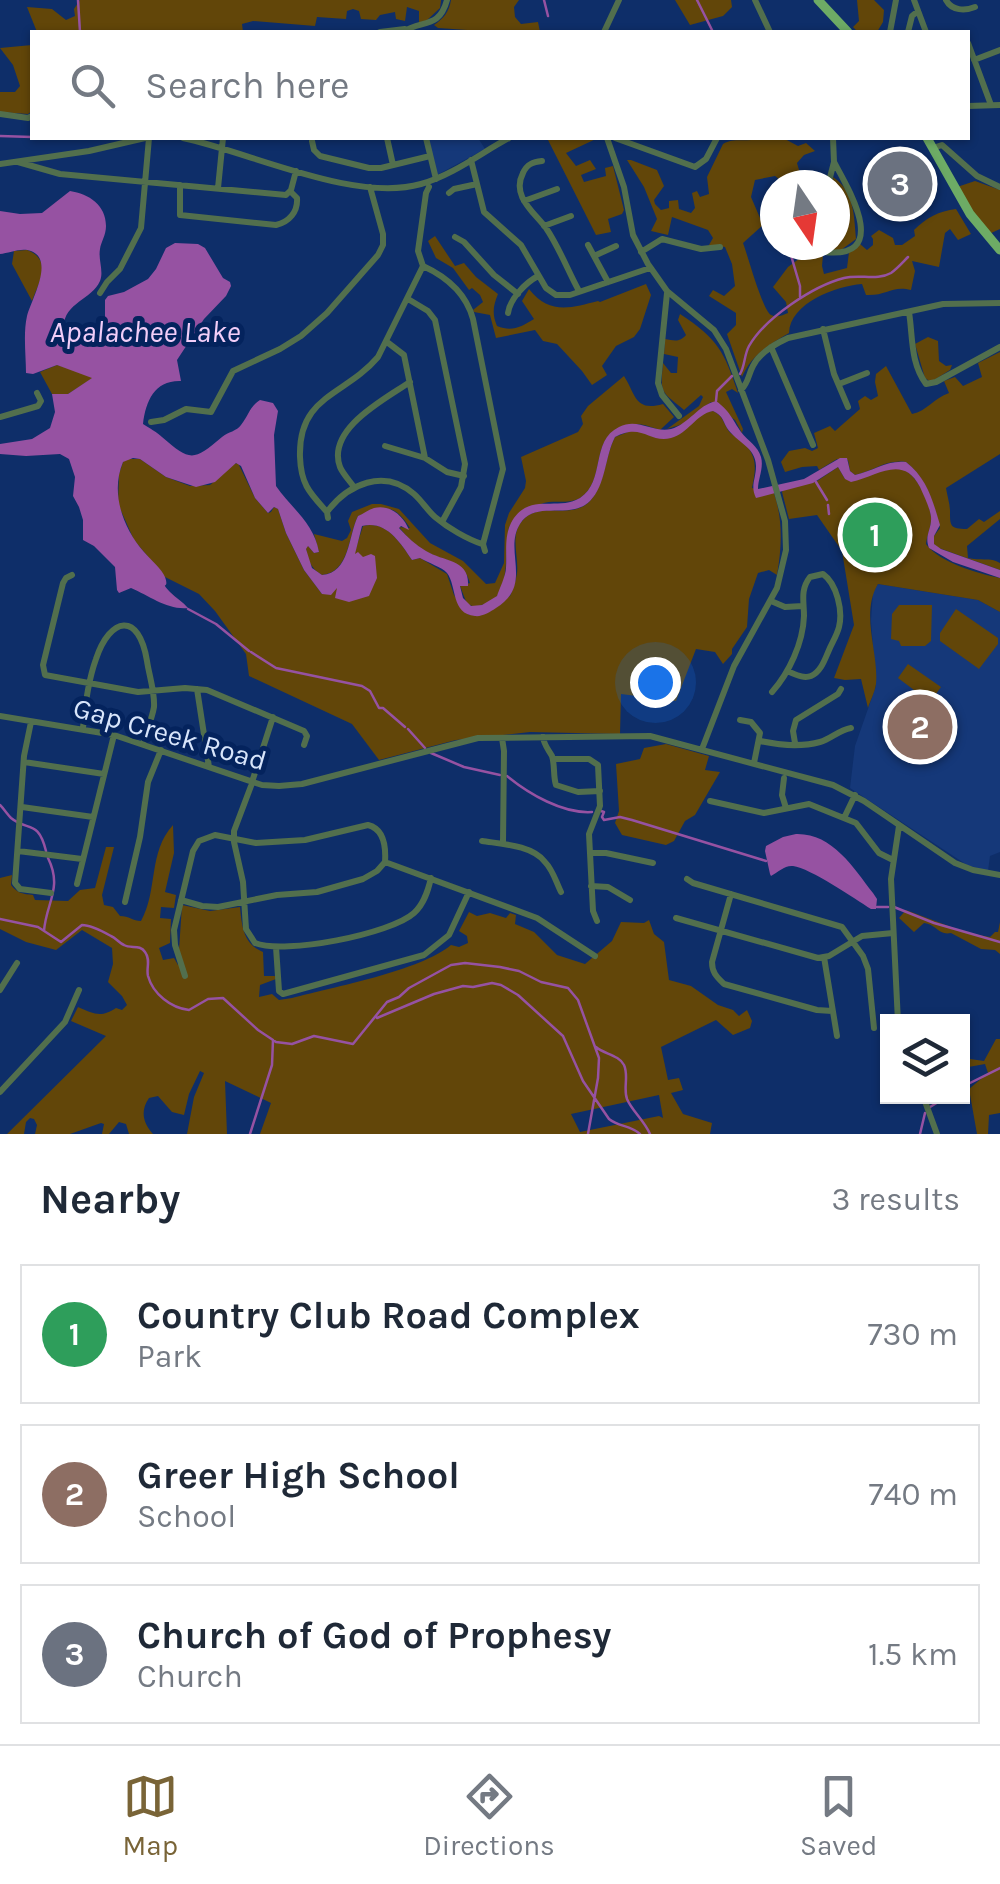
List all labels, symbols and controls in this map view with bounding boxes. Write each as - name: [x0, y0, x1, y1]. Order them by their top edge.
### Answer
- search box: [30, 30, 970, 140]
- icon: search: [65, 58, 120, 113]
- text: Search here: [145, 63, 349, 108]
- pin: 3: [868, 146, 932, 222]
- north arrow: [760, 170, 850, 260]
- water label: Apalachee Lake: [50, 314, 240, 350]
- pin: 1: [842, 498, 908, 572]
- your location: [630, 657, 681, 708]
- pin: 2: [888, 690, 952, 764]
- street label: Gap Creek Road: [70, 691, 270, 777]
- map controls: [880, 1014, 970, 1104]
- button: layers: [880, 1014, 970, 1104]
- text: Nearby: [40, 1174, 180, 1224]
- text: 3 results: [832, 1181, 960, 1218]
- text: Country Club Road Complex: [137, 1293, 640, 1338]
- text: 1: [69, 1316, 80, 1353]
- text: 730 m: [868, 1316, 958, 1353]
- text: Park: [137, 1338, 202, 1375]
- text: Greer High School: [137, 1453, 460, 1498]
- text: 2: [65, 1476, 84, 1513]
- text: 740 m: [869, 1476, 958, 1513]
- text: School: [137, 1498, 236, 1535]
- text: Church of God of Prophesy: [137, 1613, 611, 1658]
- text: 3: [65, 1636, 84, 1673]
- text: 1.5 km: [868, 1636, 958, 1673]
- text: Church: [137, 1658, 243, 1695]
- tab: Map: [123, 1769, 178, 1862]
- tab: Directions: [423, 1769, 555, 1862]
- tab: Saved: [800, 1769, 877, 1862]

